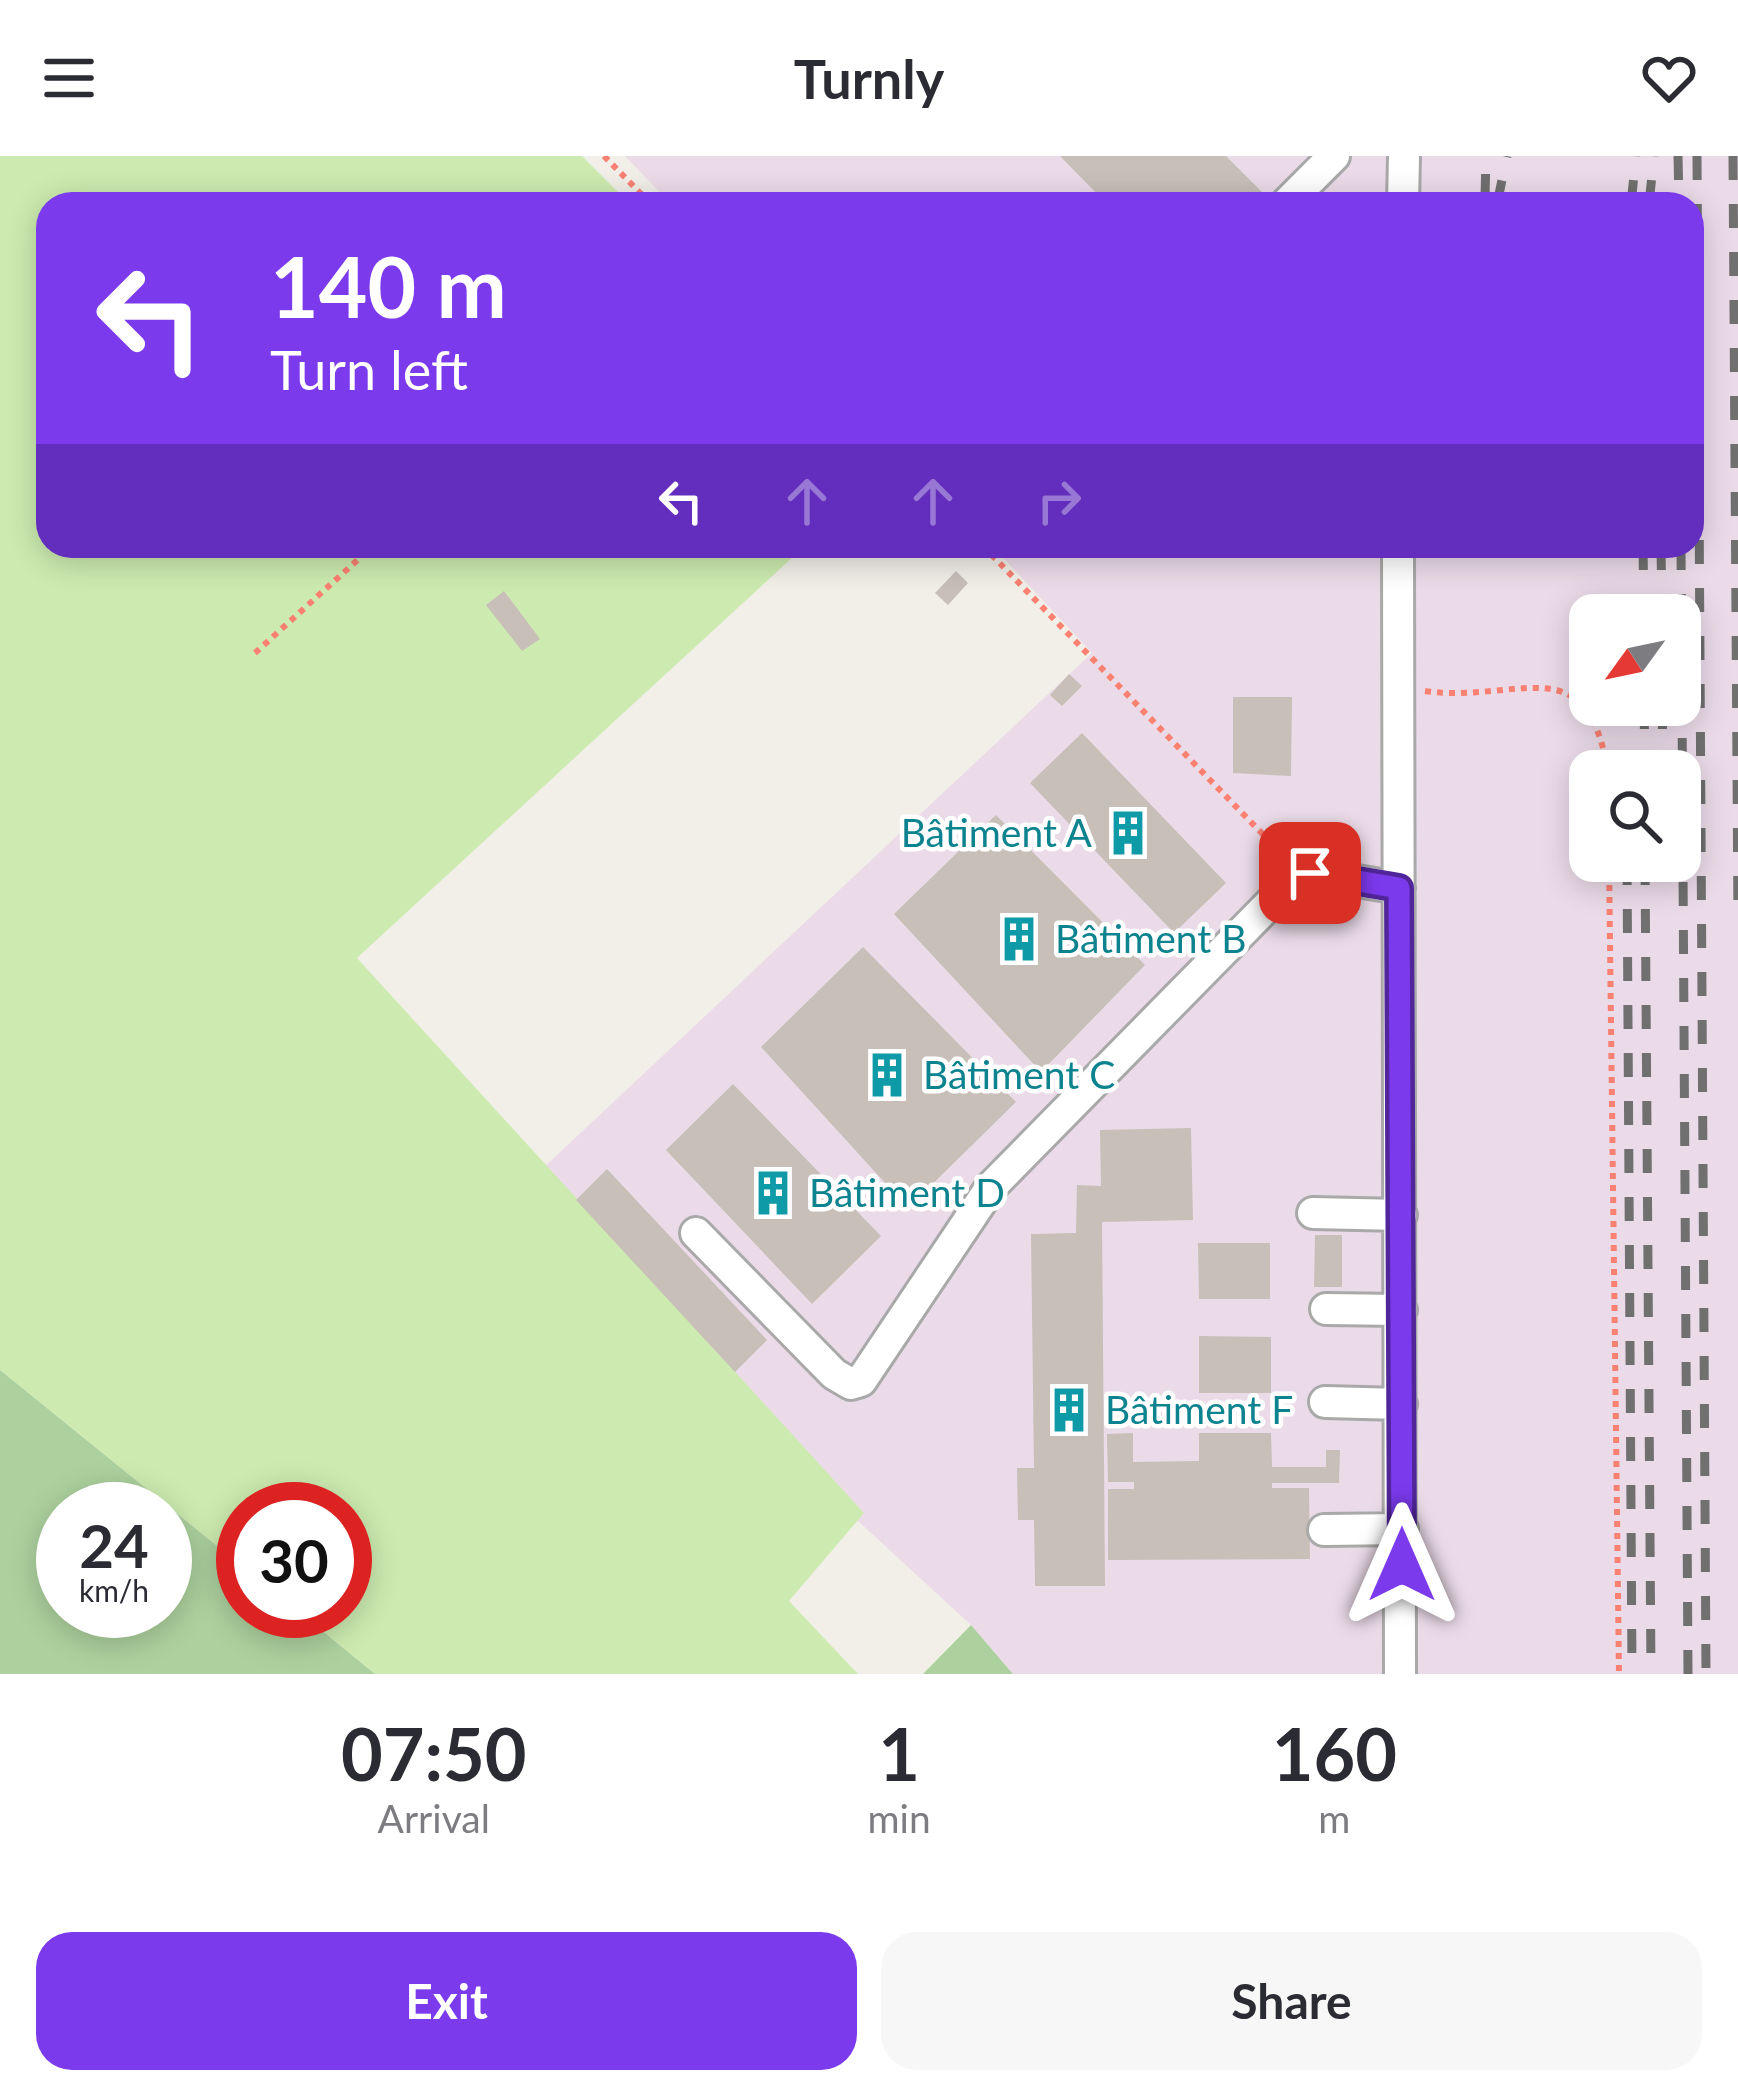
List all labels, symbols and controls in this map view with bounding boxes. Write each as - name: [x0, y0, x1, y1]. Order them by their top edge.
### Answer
- icon: menu: [36, 45, 102, 111]
- icon: heart: [1636, 45, 1702, 111]
- text: Turnly: [794, 46, 944, 111]
- text: 140 m: [270, 235, 507, 336]
- icon: left: [72, 240, 228, 396]
- text: Turn left: [270, 337, 468, 402]
- icon: left: [648, 468, 714, 534]
- icon: ahead: [774, 468, 840, 534]
- icon: ahead: [900, 468, 966, 534]
- icon: right: [1026, 468, 1092, 534]
- north arrow: [1569, 594, 1701, 726]
- map controls: [1569, 594, 1701, 882]
- button: search: [1569, 750, 1701, 882]
- building icon: Bâtiment A: [1103, 808, 1153, 858]
- place label: Bâtiment A: [901, 809, 1093, 855]
- pin: [1259, 822, 1361, 924]
- icon: arrive: [1277, 840, 1343, 906]
- building icon: Bâtiment B: [994, 914, 1044, 964]
- place label: Bâtiment B: [1055, 915, 1246, 961]
- building icon: Bâtiment C: [862, 1050, 912, 1100]
- place label: Bâtiment C: [923, 1051, 1115, 1097]
- building icon: Bâtiment D: [748, 1168, 798, 1218]
- place label: Bâtiment D: [809, 1169, 1005, 1215]
- building icon: Bâtiment F: [1044, 1385, 1094, 1435]
- place label: Bâtiment F: [1105, 1386, 1293, 1432]
- speed limit sign: 30: [216, 1482, 372, 1638]
- position arrow: [1339, 1502, 1465, 1628]
- text: 24: [79, 1509, 149, 1581]
- text: km/h: [79, 1572, 149, 1608]
- text: 07:50: [341, 1710, 527, 1796]
- text: 1: [878, 1710, 920, 1796]
- text: 160: [1272, 1710, 1397, 1796]
- text: Arrival: [378, 1795, 490, 1841]
- text: min: [868, 1795, 931, 1841]
- text: m: [1318, 1795, 1350, 1841]
- button: Exit: [36, 1932, 857, 2070]
- button: Share: [881, 1932, 1702, 2070]

